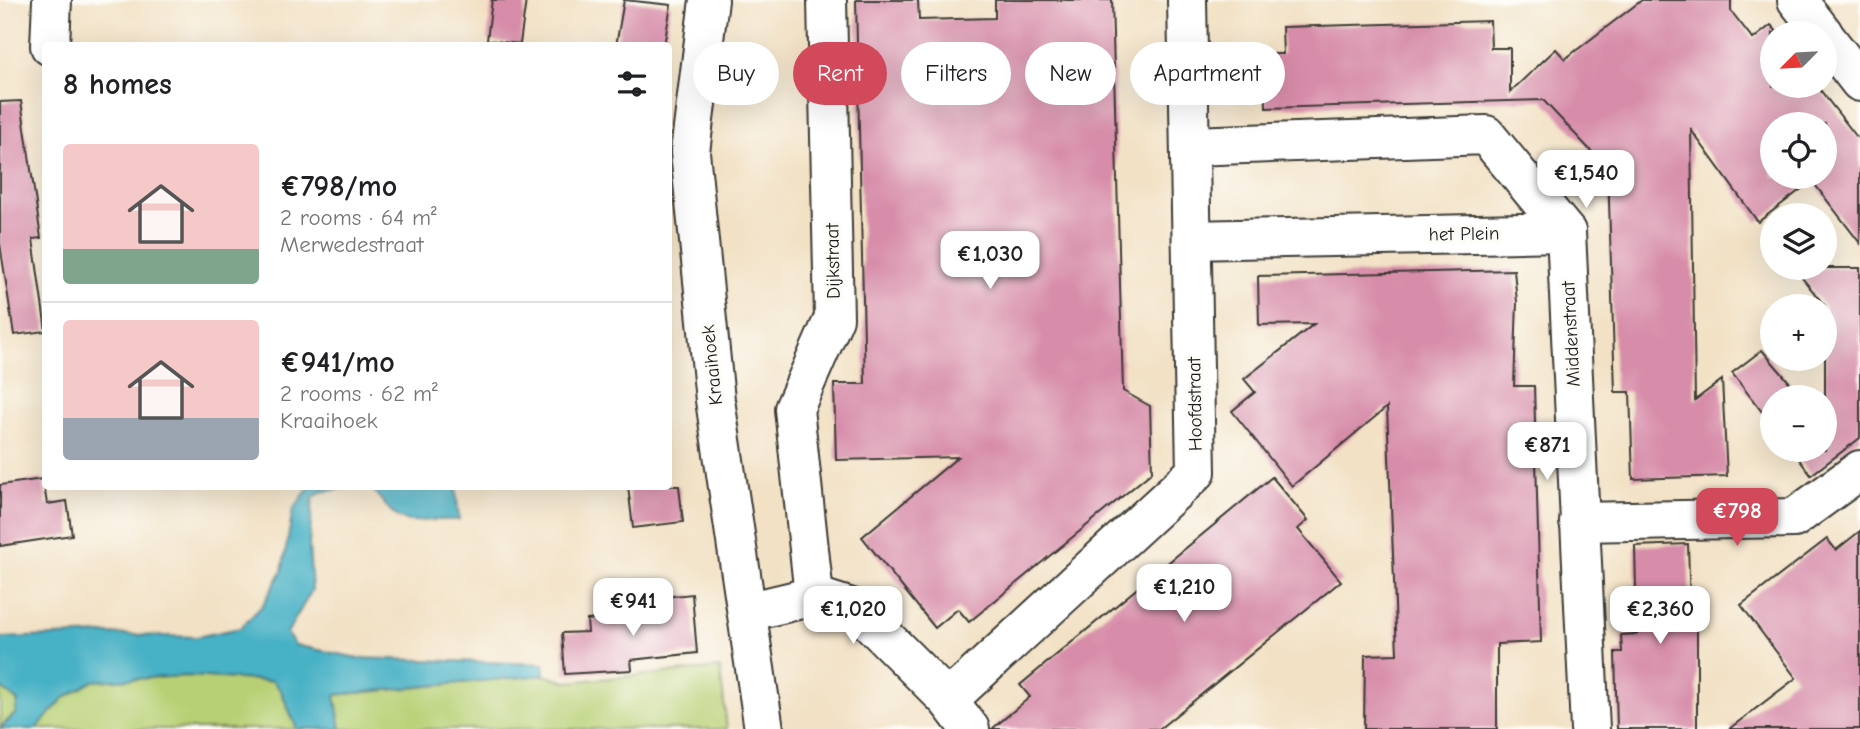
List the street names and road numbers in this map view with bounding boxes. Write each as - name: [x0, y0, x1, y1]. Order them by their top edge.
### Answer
- street label: Dijkstraat: [821, 222, 845, 299]
- street label: het Plein: [1429, 222, 1499, 246]
- street label: Middenstraat: [1557, 280, 1585, 387]
- street label: Kraaihoek: [697, 323, 727, 406]
- street label: Hoofdstraat: [1183, 356, 1207, 451]

